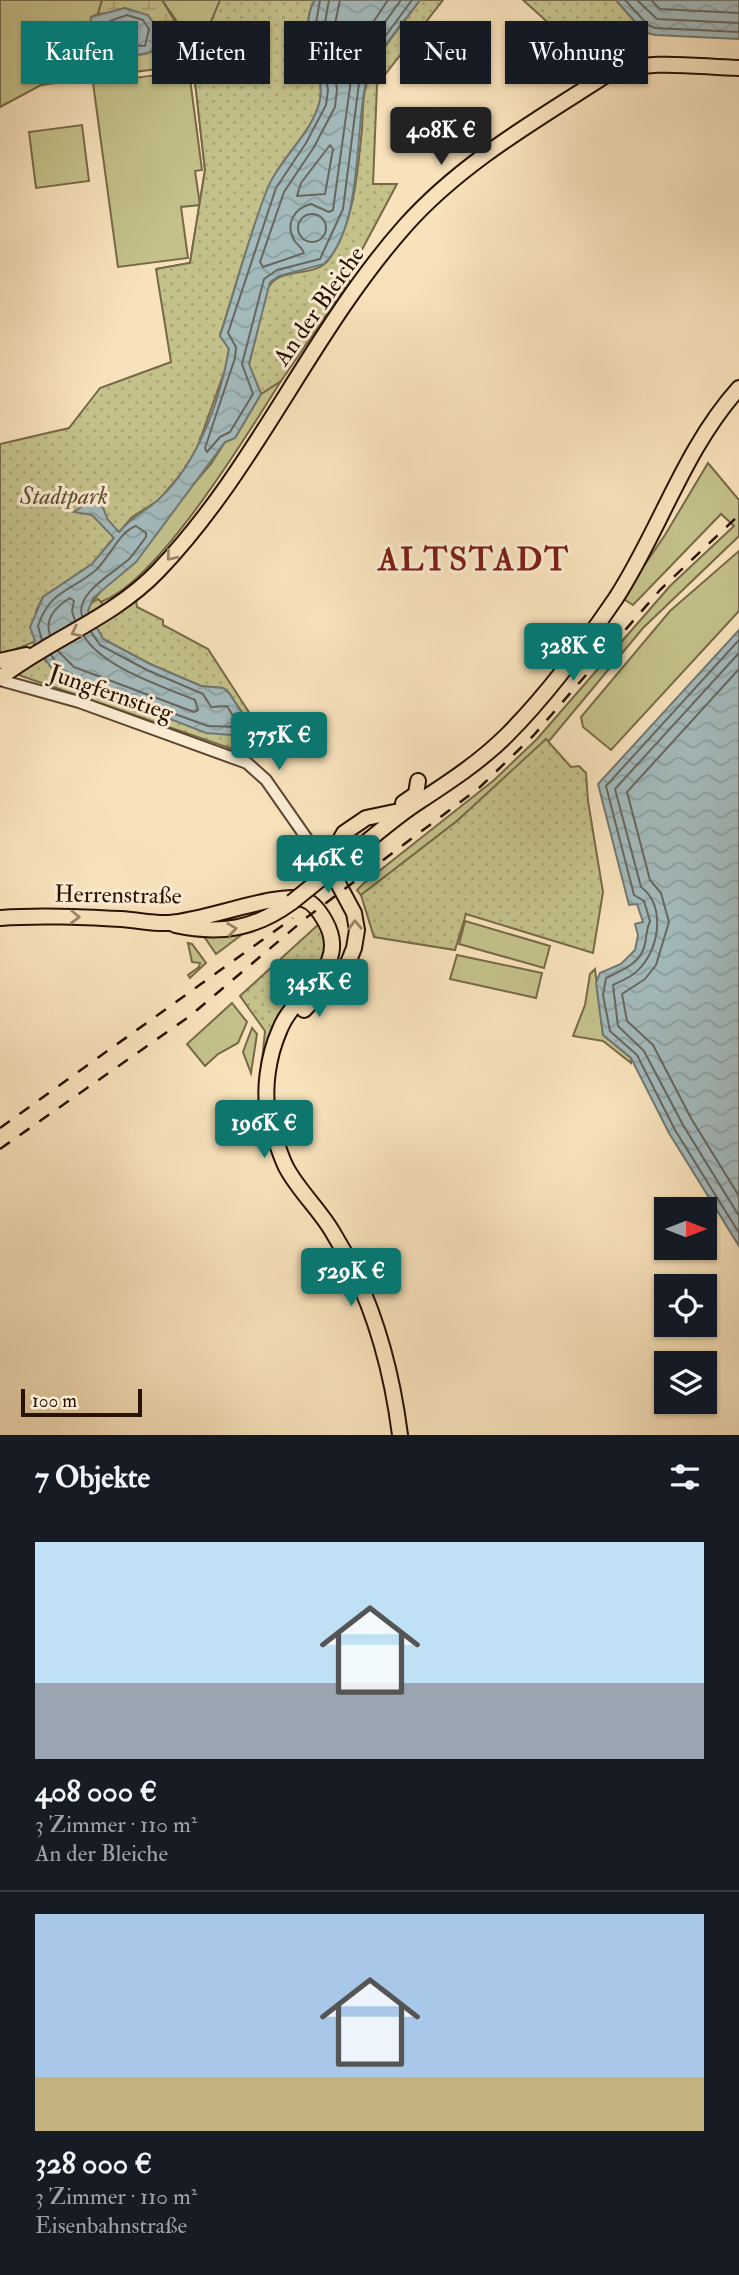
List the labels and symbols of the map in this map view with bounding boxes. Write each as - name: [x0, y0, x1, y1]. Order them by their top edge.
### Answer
- pin: 408K €: [384, 108, 498, 167]
- street label: An der Bleiche: [266, 240, 372, 373]
- park label: Stadtpark: [19, 481, 108, 512]
- district label: ALTSTADT: [376, 540, 570, 580]
- one-way arrow: [167, 548, 179, 561]
- one-way arrow: [71, 623, 83, 637]
- pin: 328K €: [516, 624, 630, 683]
- street label: Jungfernstieg: [44, 657, 178, 729]
- pin: 375K €: [222, 712, 336, 772]
- pin: 446K €: [271, 836, 385, 895]
- street label: Herrenstraße: [54, 878, 182, 912]
- one-way arrow: [69, 910, 80, 925]
- one-way arrow: [347, 919, 363, 930]
- one-way arrow: [226, 921, 238, 936]
- pin: 345K €: [262, 960, 376, 1019]
- pin: 196K €: [207, 1100, 321, 1160]
- north arrow: [654, 1197, 718, 1260]
- pin: 529K €: [294, 1248, 408, 1308]
- scale bar: [21, 1386, 142, 1418]

